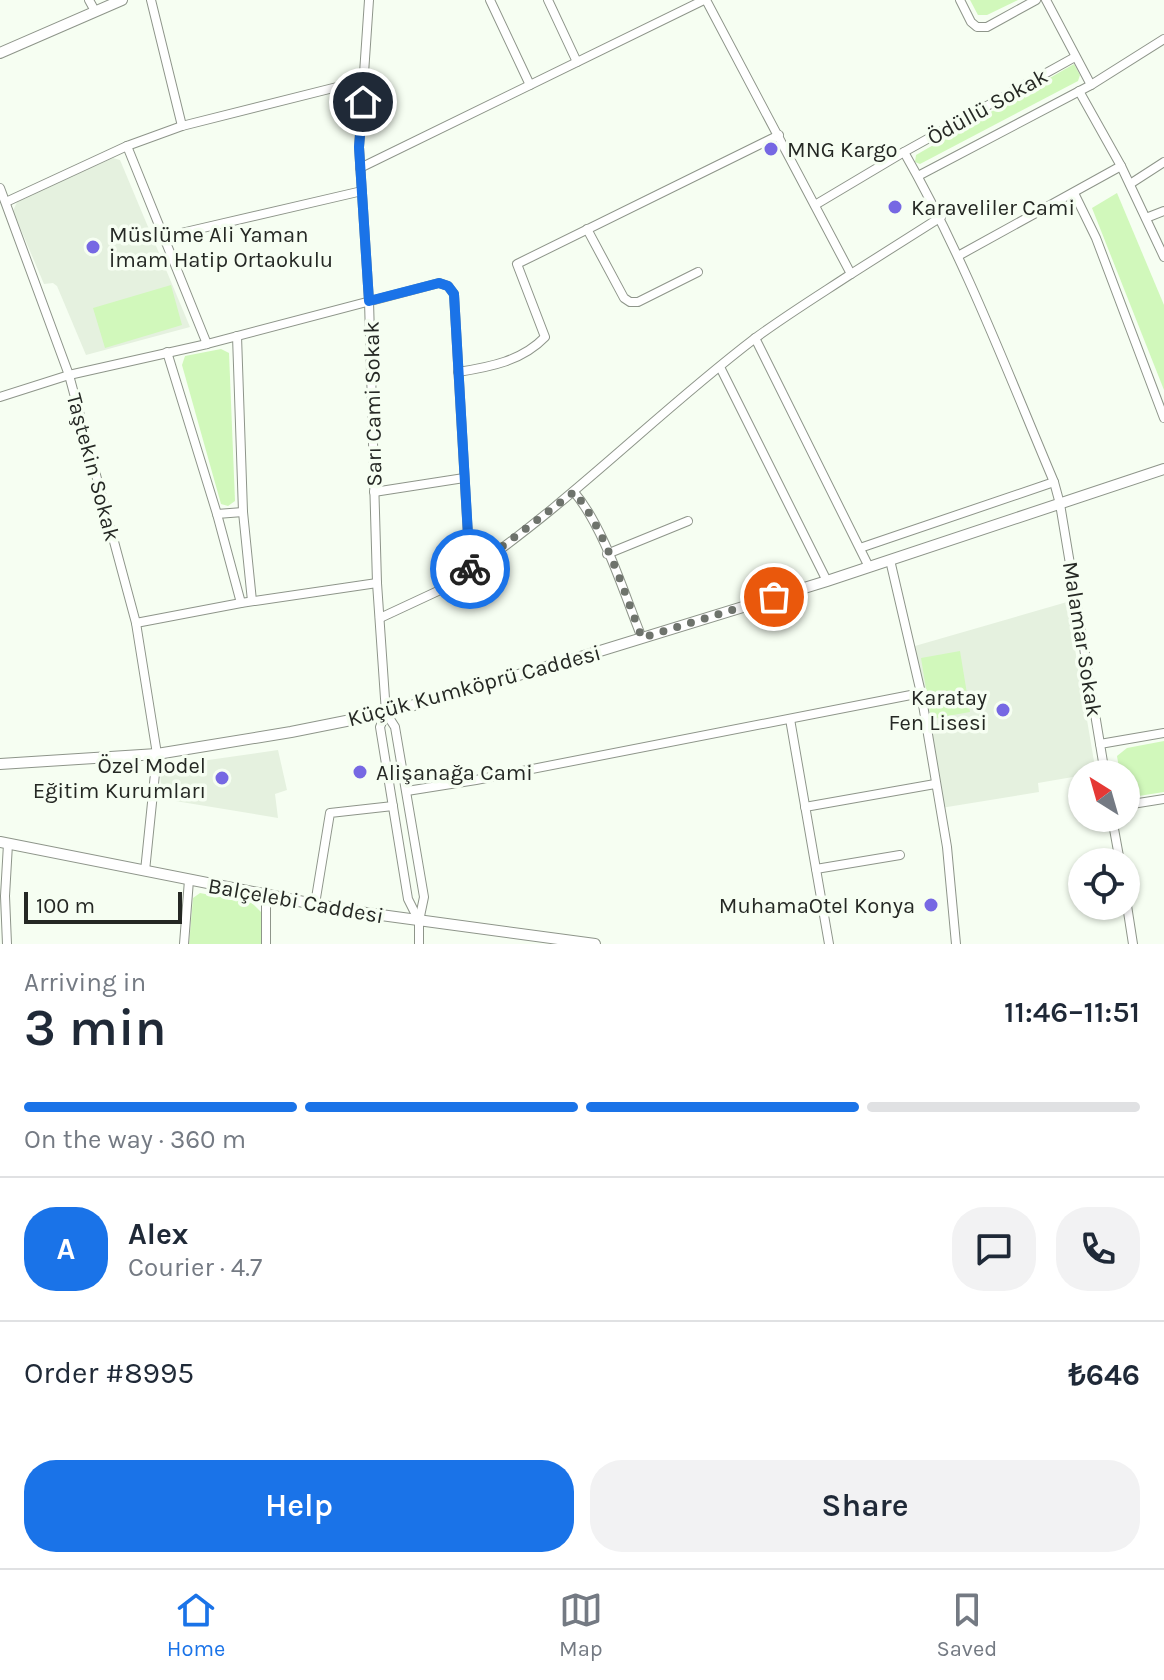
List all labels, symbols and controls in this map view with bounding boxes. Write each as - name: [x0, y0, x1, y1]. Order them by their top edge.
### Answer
- street label: Ödüllü Sokak: [923, 63, 1052, 151]
- pin: [329, 68, 397, 136]
- icon: home: [341, 80, 385, 124]
- place label: MNG Kargo: [787, 137, 898, 163]
- marker: MNG Kargo: [762, 140, 780, 158]
- place label: Karaveliler Cami: [911, 195, 1075, 221]
- marker: Karaveliler Cami: [886, 198, 904, 216]
- place label: Müslüme Ali Yaman İmam Hatip Ortaokulu: [109, 222, 333, 273]
- marker: Müslüme Ali Yaman İmam Hatip Ortaokulu: [84, 238, 102, 256]
- street label: Sarı Cami Sokak: [359, 321, 387, 487]
- street label: Taştekin Sokak: [61, 390, 125, 544]
- courier: [430, 529, 510, 609]
- icon: bike: [448, 547, 492, 591]
- street label: Malamar Sokak: [1057, 560, 1107, 719]
- pin: [740, 563, 808, 631]
- icon: bag: [752, 575, 796, 619]
- street label: Küçük Kumköprü Caddesi: [345, 640, 604, 732]
- place label: Karatay Fen Lisesi: [888, 685, 987, 736]
- marker: Karatay Fen Lisesi: [994, 701, 1012, 719]
- place label: Özel Model Eğitim Kurumları: [33, 753, 206, 804]
- place label: Alişanağa Cami: [376, 760, 533, 786]
- north arrow: [1068, 760, 1140, 832]
- map controls: [1068, 760, 1140, 920]
- marker: Alişanağa Cami: [351, 763, 369, 781]
- marker: Özel Model Eğitim Kurumları: [213, 769, 231, 787]
- button: locate: [1068, 848, 1140, 920]
- street label: Balçelebi Caddesi: [206, 873, 386, 929]
- scale bar: [24, 888, 182, 924]
- text: 100 m: [36, 893, 95, 919]
- place label: MuhamaOtel Konya: [719, 893, 915, 919]
- marker: MuhamaOtel Konya: [922, 896, 940, 914]
- text: Arriving in: [24, 967, 146, 998]
- text: 11:46–11:51: [1004, 994, 1140, 1030]
- text: 3 min: [24, 997, 167, 1058]
- text: On the way · 360 m: [24, 1124, 246, 1155]
- button: chat: [952, 1207, 1036, 1291]
- button: phone: [1056, 1207, 1140, 1291]
- text: Alex: [128, 1216, 188, 1252]
- text: A: [57, 1231, 75, 1267]
- text: Courier · 4.7: [128, 1252, 262, 1283]
- text: Order #8995: [24, 1355, 194, 1391]
- text: ₺646: [1069, 1357, 1140, 1393]
- button: Help: [24, 1460, 574, 1552]
- button: Share: [590, 1460, 1140, 1552]
- tab: Home: [167, 1588, 225, 1662]
- tab: Map: [559, 1588, 603, 1662]
- tab: Saved: [936, 1588, 997, 1662]

